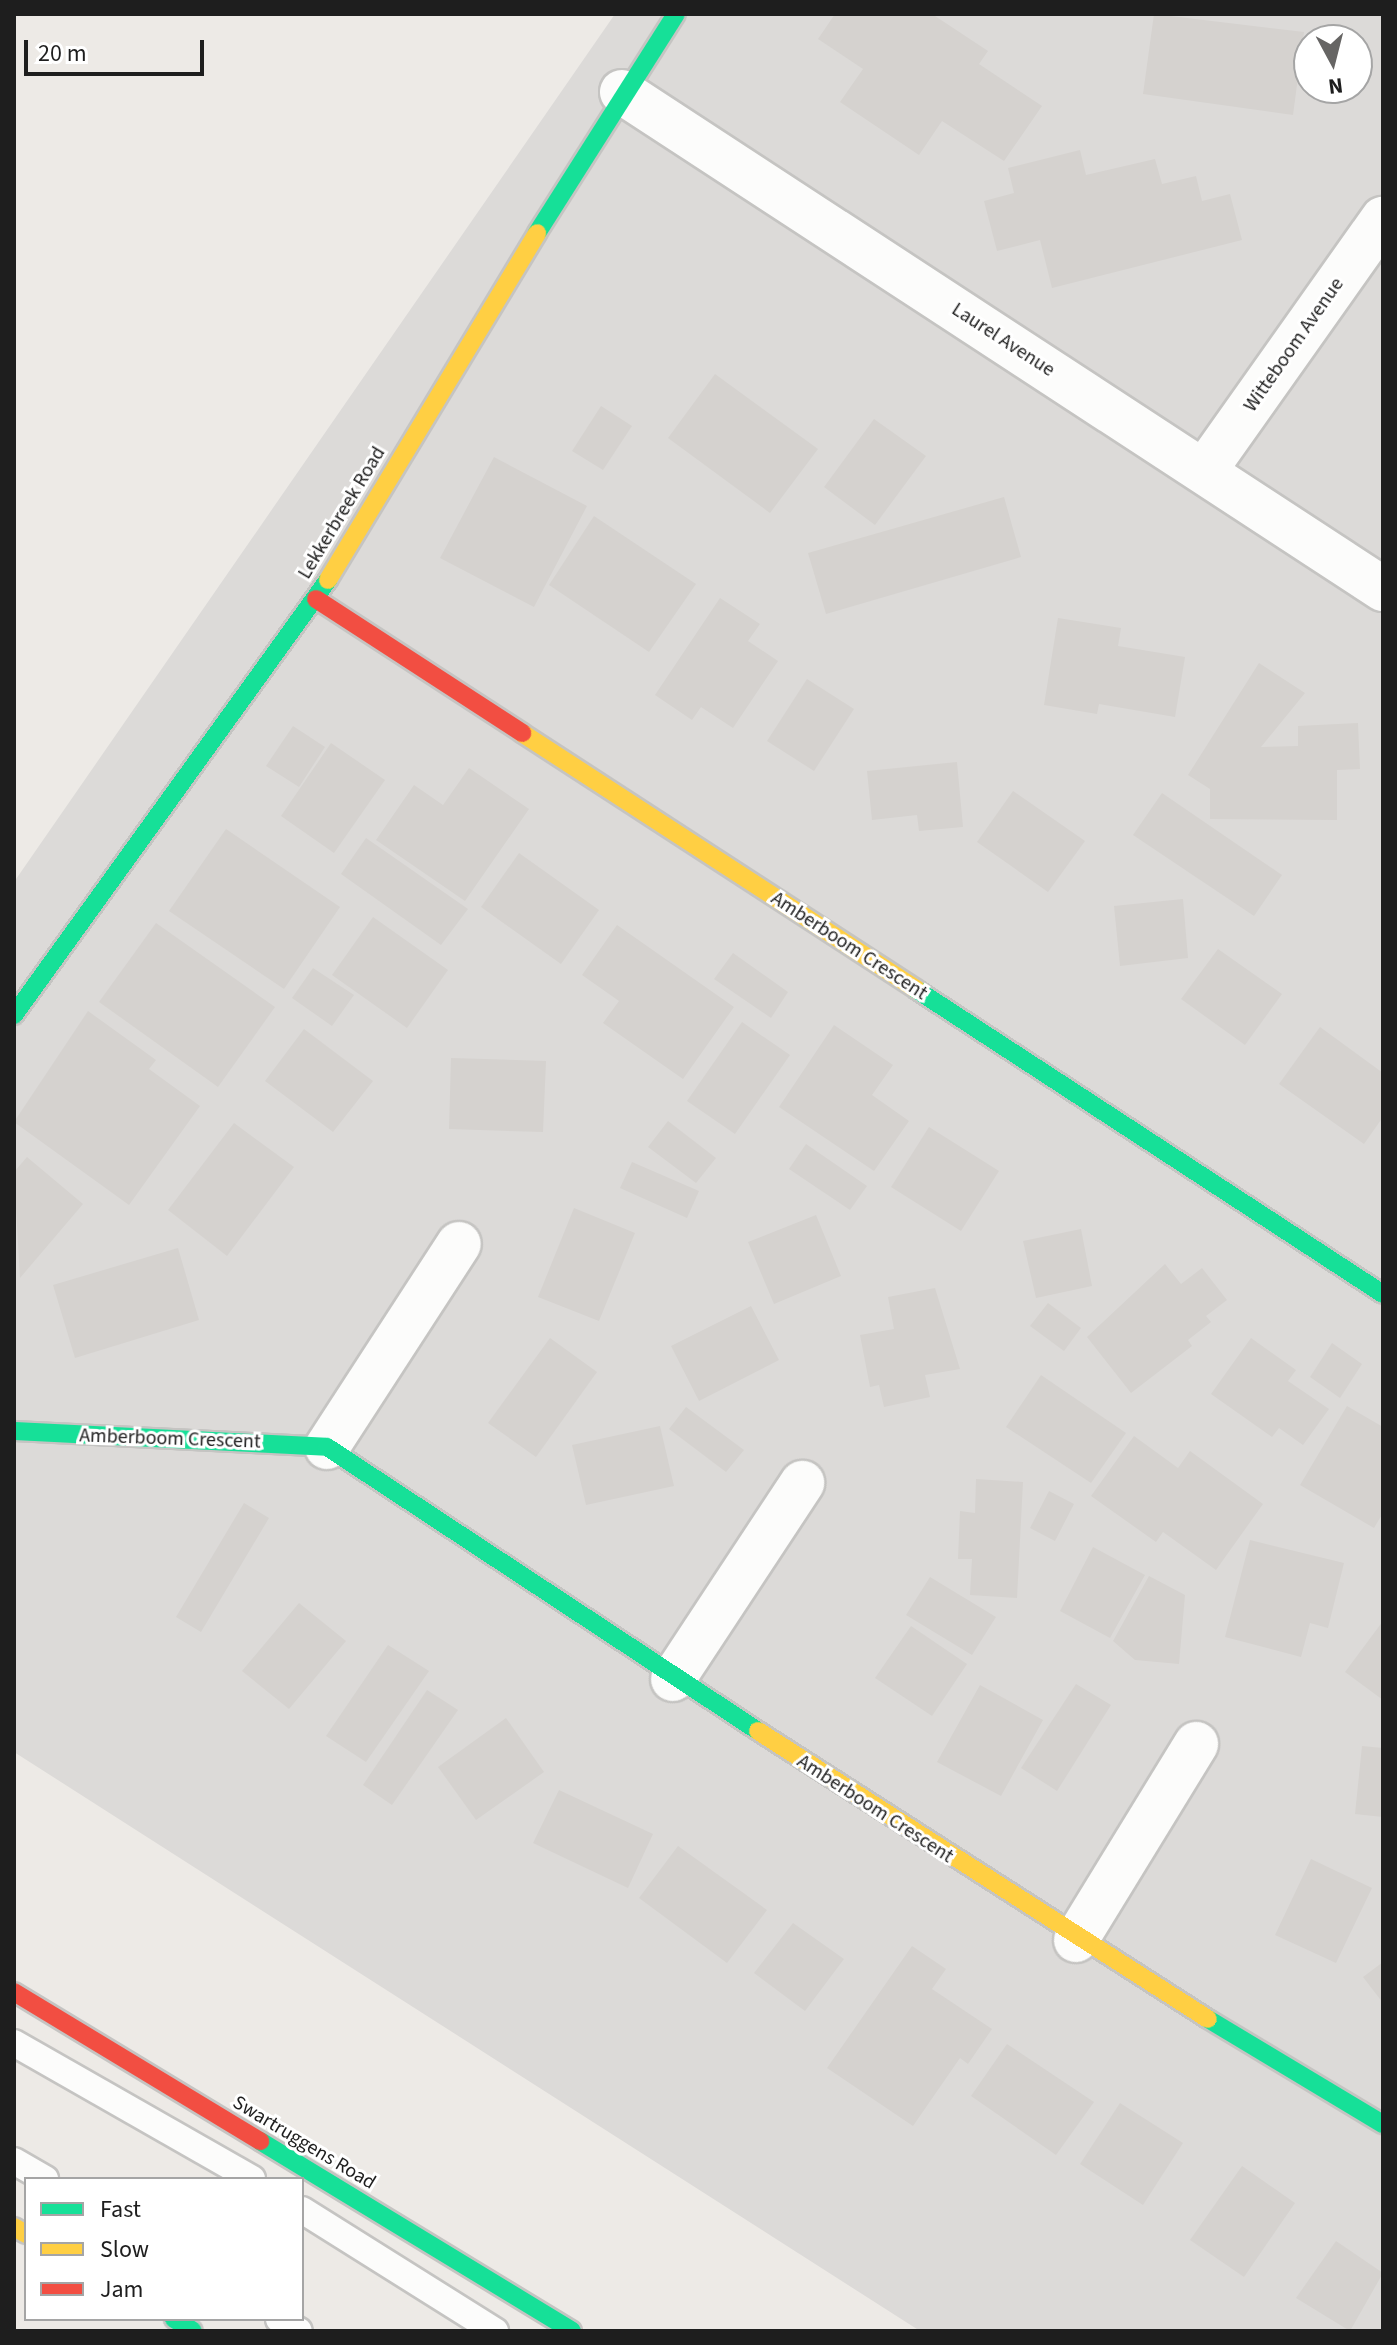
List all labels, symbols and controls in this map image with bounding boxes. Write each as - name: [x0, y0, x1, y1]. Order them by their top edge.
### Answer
- scale bar: [28, 24, 208, 74]
- north arrow: [1293, 24, 1373, 104]
- text: 20 m: [38, 36, 87, 71]
- text: N: [1326, 69, 1345, 103]
- street label: Witteboom Avenue: [1239, 273, 1349, 417]
- street label: Laurel Avenue: [947, 298, 1059, 382]
- street label: Lekkerbreek Road: [293, 442, 391, 584]
- street label: Amberboom Crescent: [766, 887, 932, 1005]
- street label: Amberboom Crescent: [79, 1424, 261, 1454]
- street label: Amberboom Crescent: [792, 1750, 958, 1868]
- street label: Swartruggens Road: [228, 2091, 380, 2195]
- legend: [24, 2177, 304, 2321]
- text: Fast: [100, 2192, 141, 2227]
- text: Slow: [100, 2232, 149, 2267]
- text: Jam: [100, 2272, 144, 2307]

